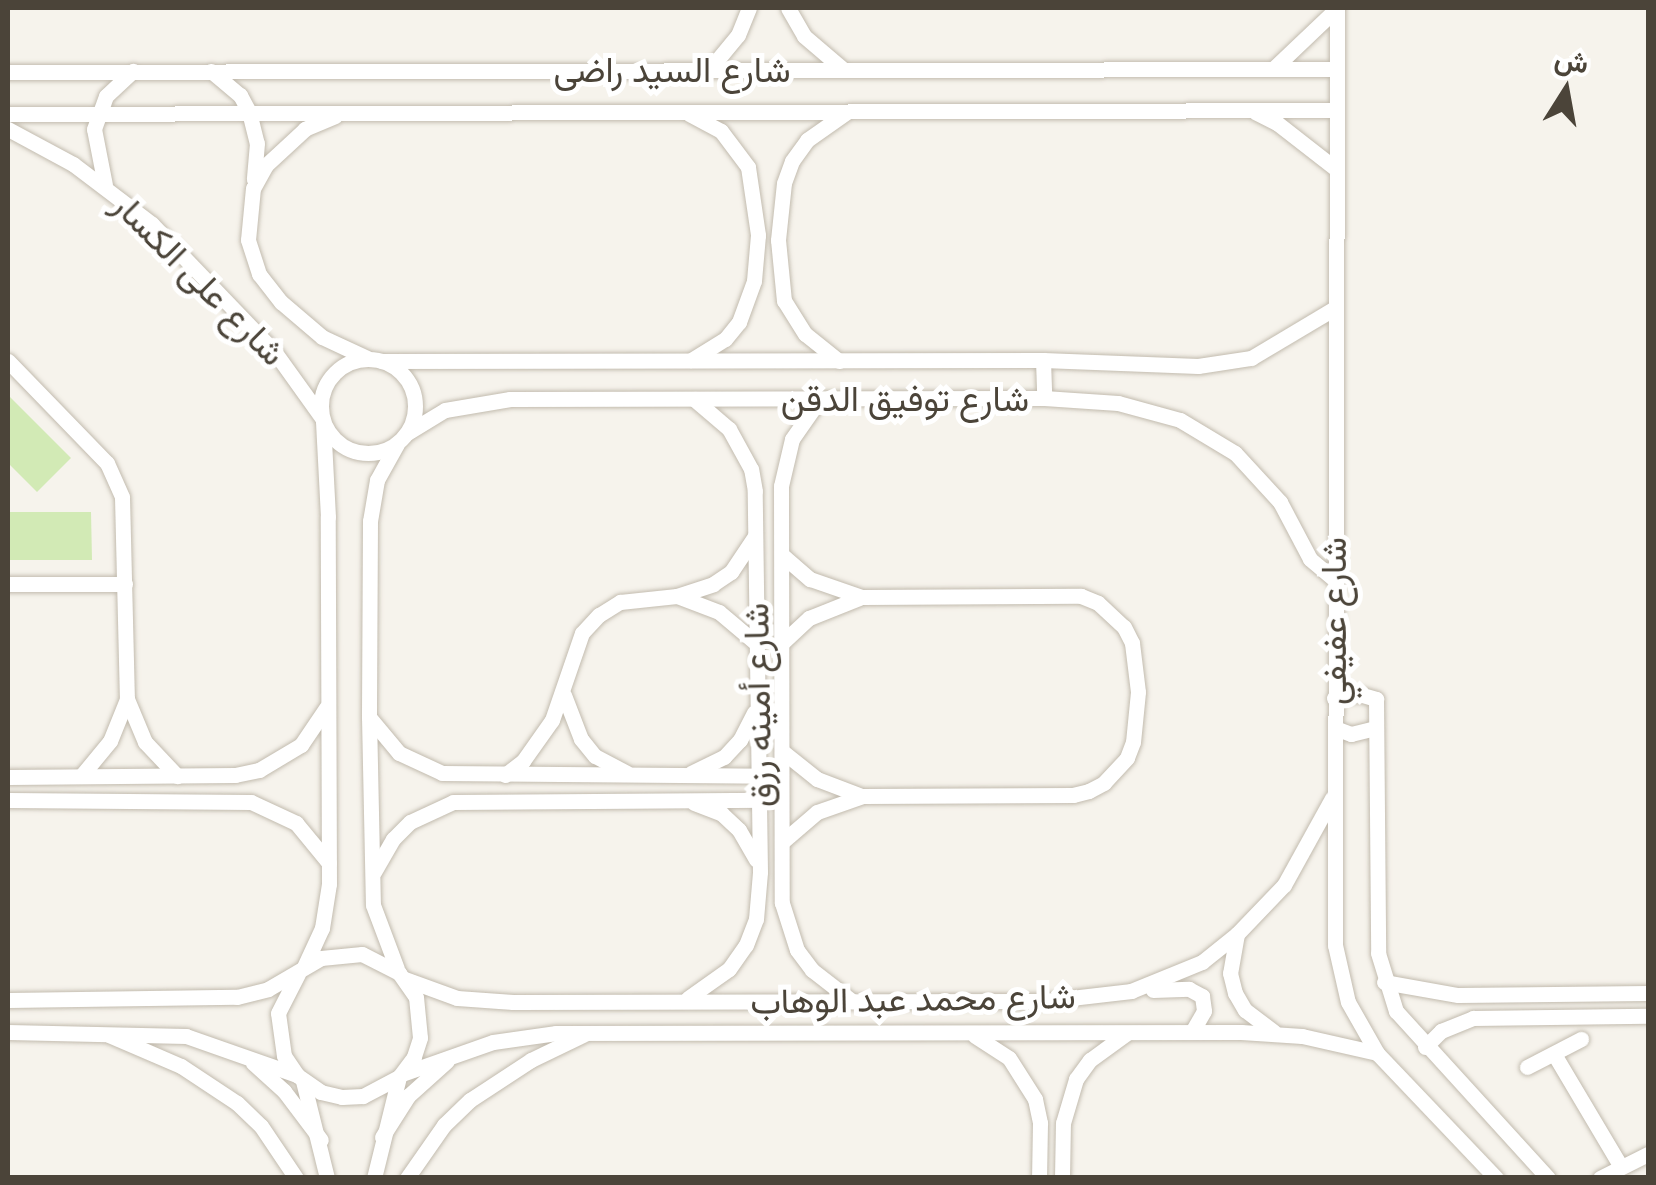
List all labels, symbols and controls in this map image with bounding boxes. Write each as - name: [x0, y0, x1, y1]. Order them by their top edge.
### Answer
- north arrow: [1516, 40, 1616, 140]
- text: ش: [1552, 40, 1592, 81]
- street label: شارع السيد راضى: [553, 49, 791, 91]
- street label: شارع على الكسار: [104, 184, 294, 374]
- street label: شارع توفيق الدقن: [781, 378, 1029, 420]
- street label: شارع عفيفي: [1313, 537, 1355, 705]
- street label: شارع أمينه رزق: [735, 602, 781, 808]
- street label: شارع محمد عبد الوهاب: [750, 975, 1076, 1023]

